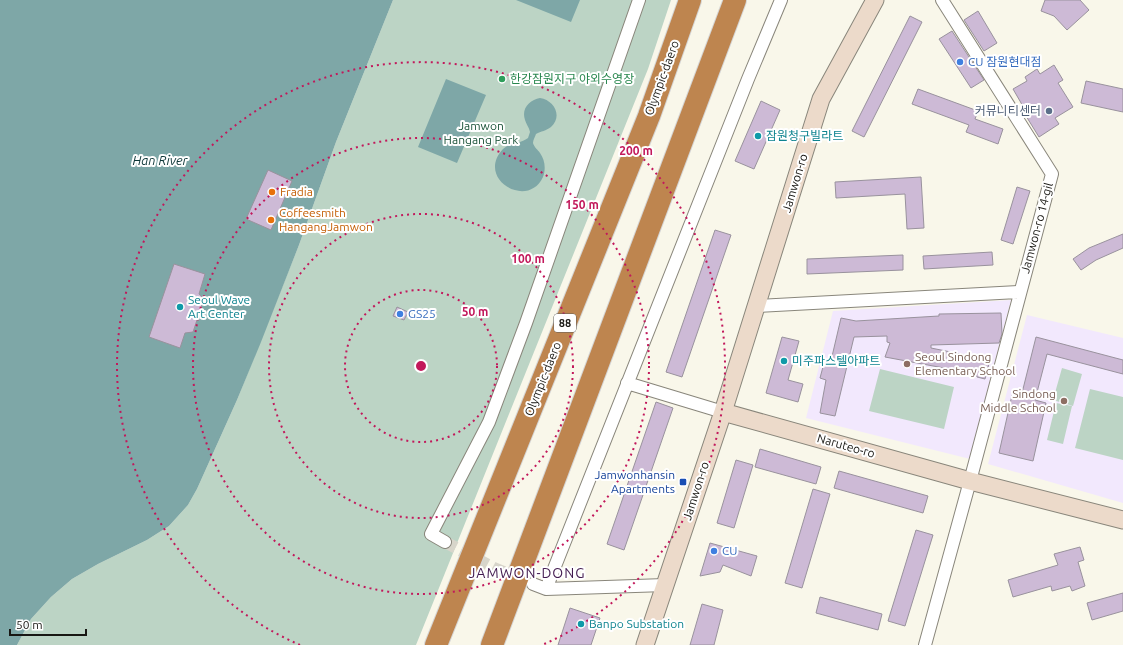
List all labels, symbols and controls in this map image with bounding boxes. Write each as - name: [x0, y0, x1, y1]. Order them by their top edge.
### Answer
- street label: Olympic-daero: [642, 39, 681, 117]
- place label: CU 잠원현대점: [968, 55, 1042, 68]
- marker: CU 잠원현대점: [955, 57, 965, 67]
- place label: 한강잠원지구 야외수영장: [510, 72, 634, 85]
- marker: 한강잠원지구 야외수영장: [497, 74, 507, 84]
- place label: 커뮤니티센터: [975, 104, 1041, 117]
- marker: 커뮤니티센터: [1044, 106, 1054, 116]
- park label: Jamwon Hangang Park: [444, 119, 518, 146]
- place label: 잠원청구빌라트: [766, 129, 843, 142]
- marker: 잠원청구빌라트: [753, 131, 763, 141]
- text: 200 m: [619, 144, 653, 157]
- street label: Jamwon-ro: [779, 152, 810, 214]
- water label: Han River: [133, 153, 188, 167]
- street label: Jamwon-ro 14-gil: [1018, 181, 1055, 275]
- place label: Fradia: [280, 185, 313, 198]
- marker: Fradia: [267, 187, 277, 197]
- text: 150 m: [565, 198, 599, 211]
- place label: Coffeesmith HangangJamwon: [279, 206, 373, 233]
- marker: Coffeesmith HangangJamwon: [266, 215, 276, 225]
- text: 100 m: [511, 252, 545, 265]
- place label: Seoul Wave Art Center: [188, 293, 250, 320]
- marker: Seoul Wave Art Center: [175, 302, 185, 312]
- text: 50 m: [462, 305, 488, 318]
- place label: GS25: [408, 307, 436, 320]
- marker: GS25: [395, 309, 405, 319]
- road number: 88: [554, 314, 576, 332]
- street label: Olympic-daero: [522, 340, 563, 418]
- place label: Seoul Sindong Elementary School: [915, 350, 1015, 377]
- place label: 미주파스텔아파트: [792, 354, 880, 367]
- marker: 미주파스텔아파트: [779, 356, 789, 366]
- centre of rings: [414, 359, 428, 373]
- marker: Seoul Sindong Elementary School: [902, 359, 912, 369]
- place label: Sindong Middle School: [980, 387, 1056, 414]
- marker: Sindong Middle School: [1059, 396, 1069, 406]
- street label: Naruteo-ro: [816, 431, 877, 460]
- street label: Jamwon-ro: [680, 460, 711, 522]
- place label: Jamwonhansin Apartments: [595, 468, 675, 495]
- marker: Jamwonhansin Apartments: [678, 477, 688, 487]
- place label: CU: [722, 544, 738, 557]
- marker: CU: [709, 546, 719, 556]
- district label: JAMWON-DONG: [469, 565, 585, 581]
- scale bar: [10, 611, 86, 637]
- place label: Banpo Substation: [589, 617, 684, 630]
- text: 50 m: [16, 618, 43, 631]
- marker: Banpo Substation: [576, 619, 586, 629]

